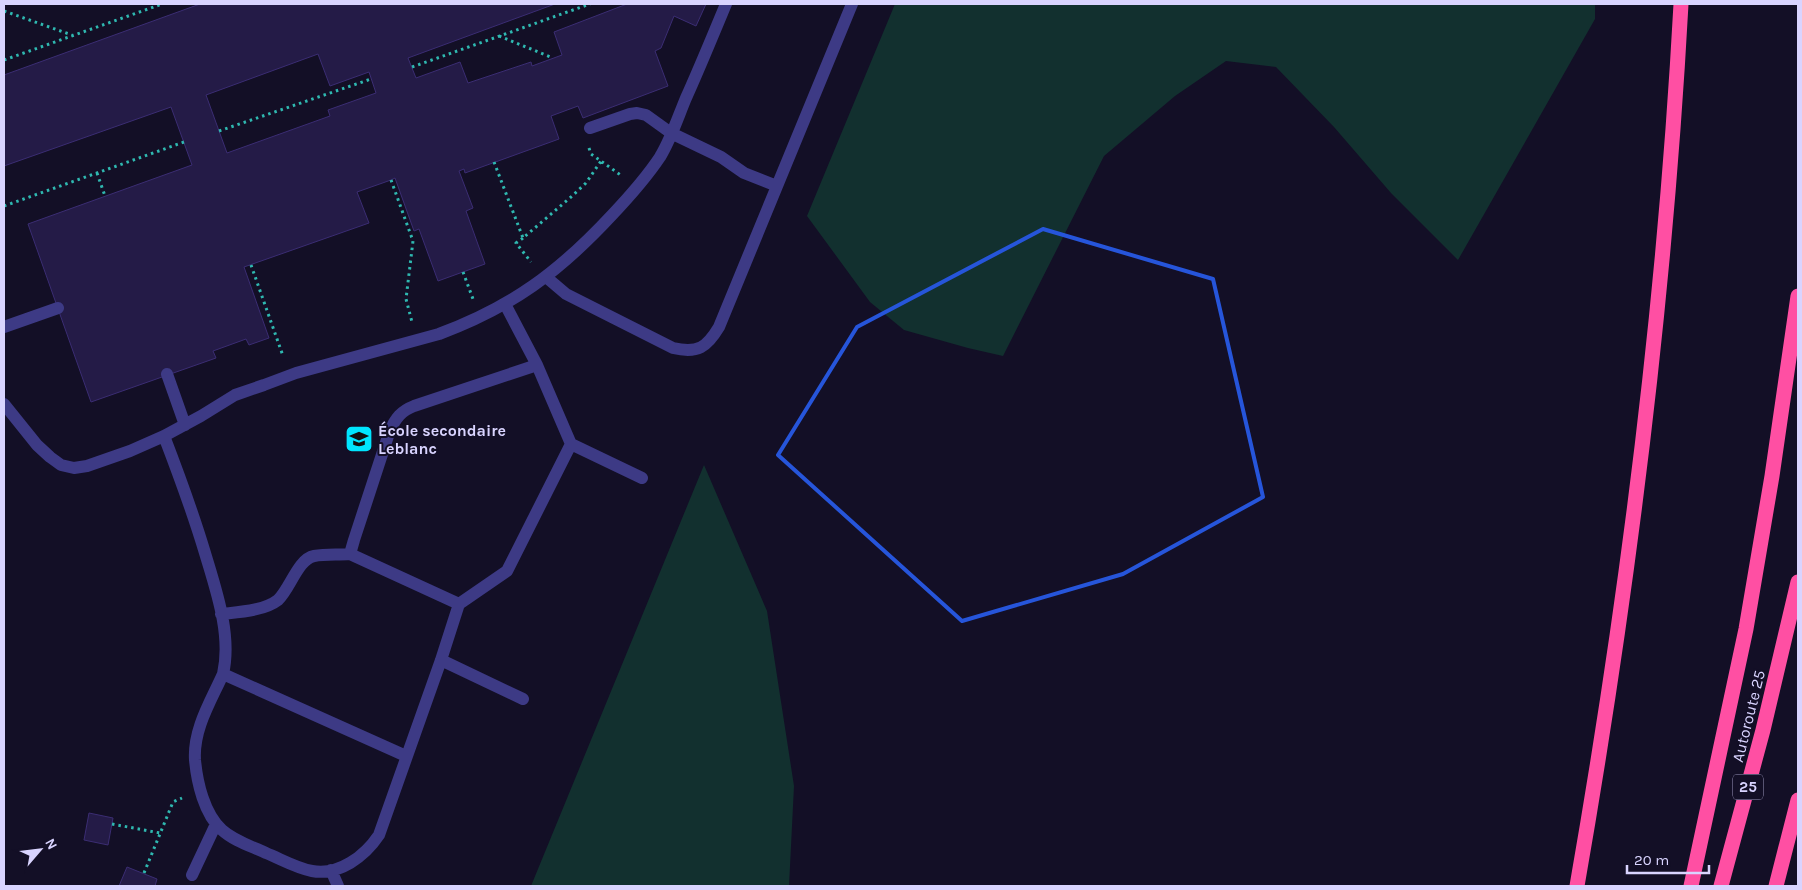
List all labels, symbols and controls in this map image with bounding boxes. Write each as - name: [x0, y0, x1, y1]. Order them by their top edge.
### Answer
- place label: École secondaire Leblanc: [378, 421, 506, 458]
- school or university icon: École secondaire Leblanc: [344, 424, 374, 454]
- street label: Autoroute 25: [1728, 668, 1769, 764]
- road number: 25: [1733, 774, 1763, 800]
- north arrow: [15, 825, 65, 875]
- text: N: [41, 836, 61, 853]
- scale bar: [1627, 842, 1710, 874]
- text: 20 m: [1634, 851, 1669, 869]

